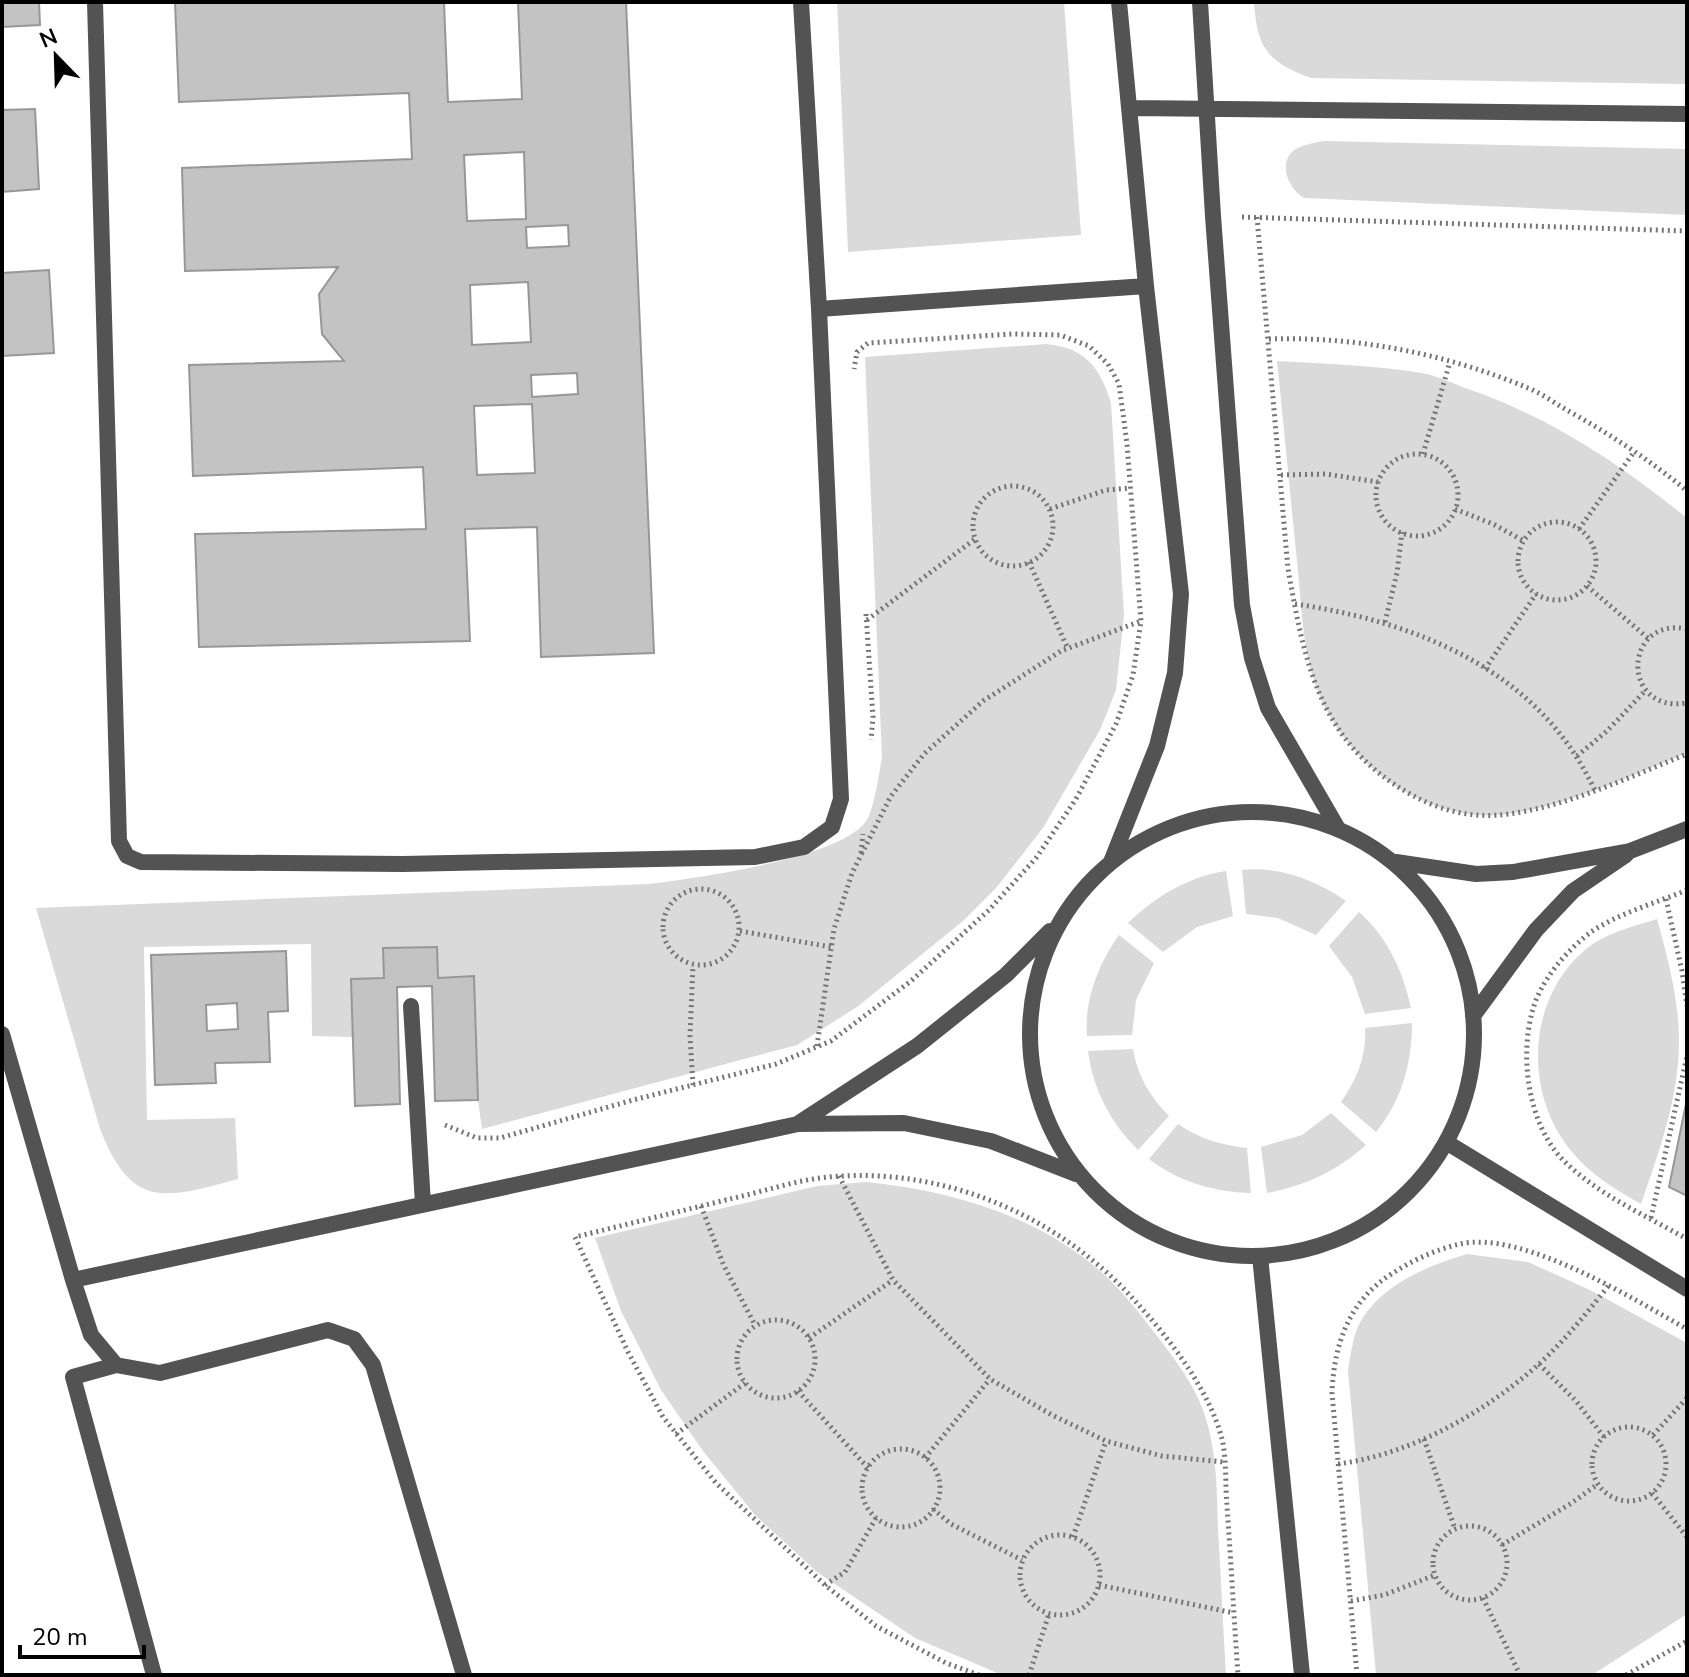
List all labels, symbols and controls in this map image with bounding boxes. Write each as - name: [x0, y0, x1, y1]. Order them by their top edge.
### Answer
- north arrow: [16, 16, 96, 96]
- text: N: [35, 21, 62, 56]
- scale bar: [20, 1609, 144, 1659]
- text: 20 m: [32, 1621, 88, 1653]

